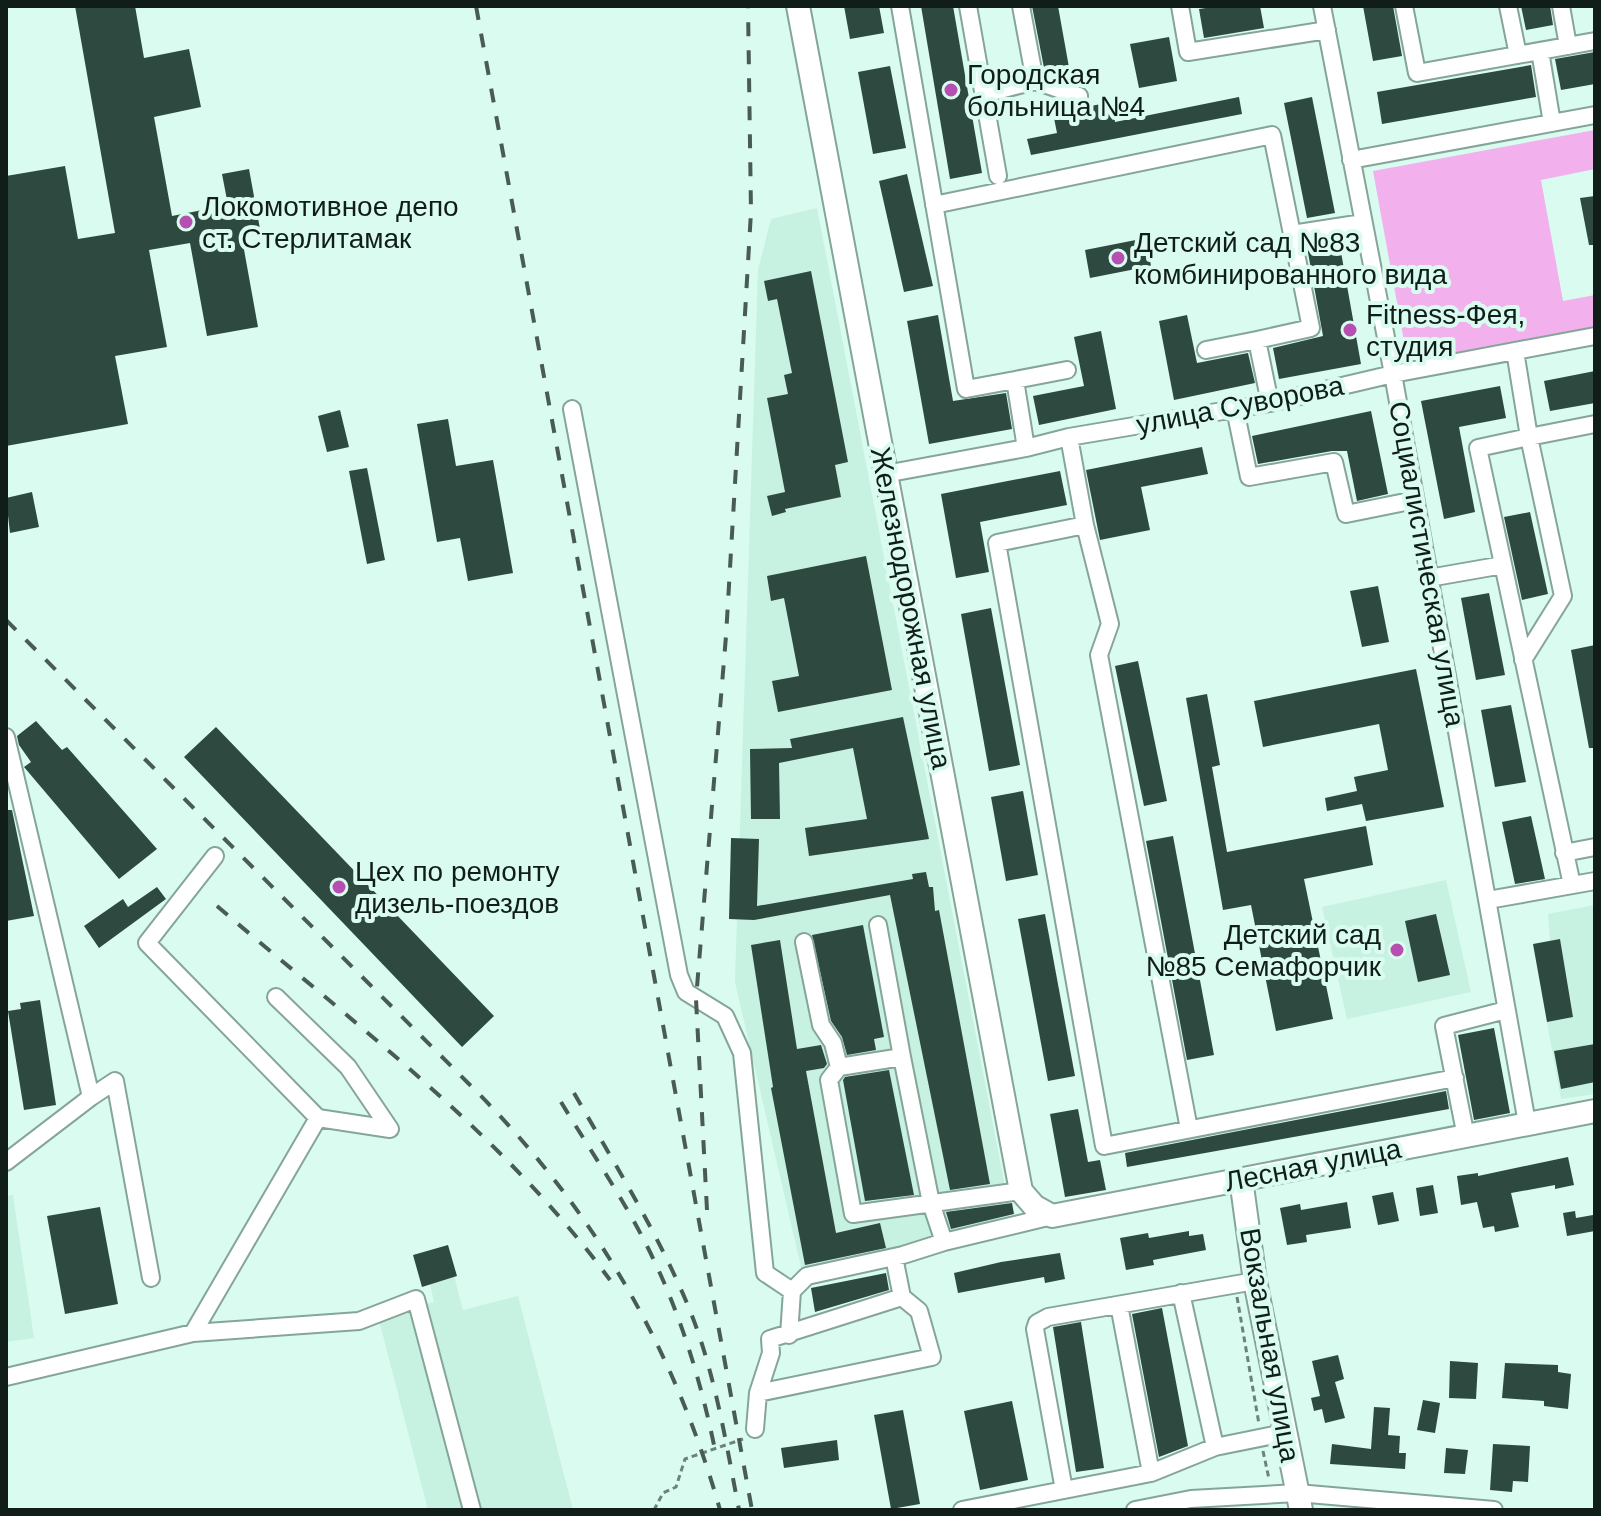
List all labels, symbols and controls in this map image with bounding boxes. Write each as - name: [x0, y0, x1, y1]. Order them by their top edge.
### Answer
- place label: Городская больница №4: [967, 59, 1145, 122]
- marker: Городская больница №4: [942, 81, 960, 99]
- place label: Локомотивное депо ст. Стерлитамак: [202, 191, 459, 254]
- marker: Локомотивное депо ст. Стерлитамак: [177, 213, 195, 231]
- place label: Детский сад №83 комбинированного вида: [1134, 227, 1447, 290]
- marker: Детский сад №83 комбинированного вида: [1109, 249, 1127, 267]
- place label: Fitness-Фея, студия: [1366, 299, 1525, 362]
- marker: Fitness-Фея, студия: [1341, 321, 1359, 339]
- street label: улица Суворова: [1134, 370, 1347, 440]
- street label: Социалистическая улица: [1383, 399, 1471, 730]
- street label: Железнодорожная улица: [865, 444, 958, 772]
- place label: Цех по ремонту дизель-поездов: [355, 856, 560, 919]
- marker: Цех по ремонту дизель-поездов: [330, 878, 348, 896]
- place label: Детский сад №85 Семафорчик: [1145, 919, 1382, 982]
- marker: Детский сад №85 Семафорчик: [1388, 941, 1406, 959]
- street label: Лесная улица: [1222, 1133, 1404, 1197]
- street label: Вокзальная улица: [1234, 1226, 1306, 1465]

